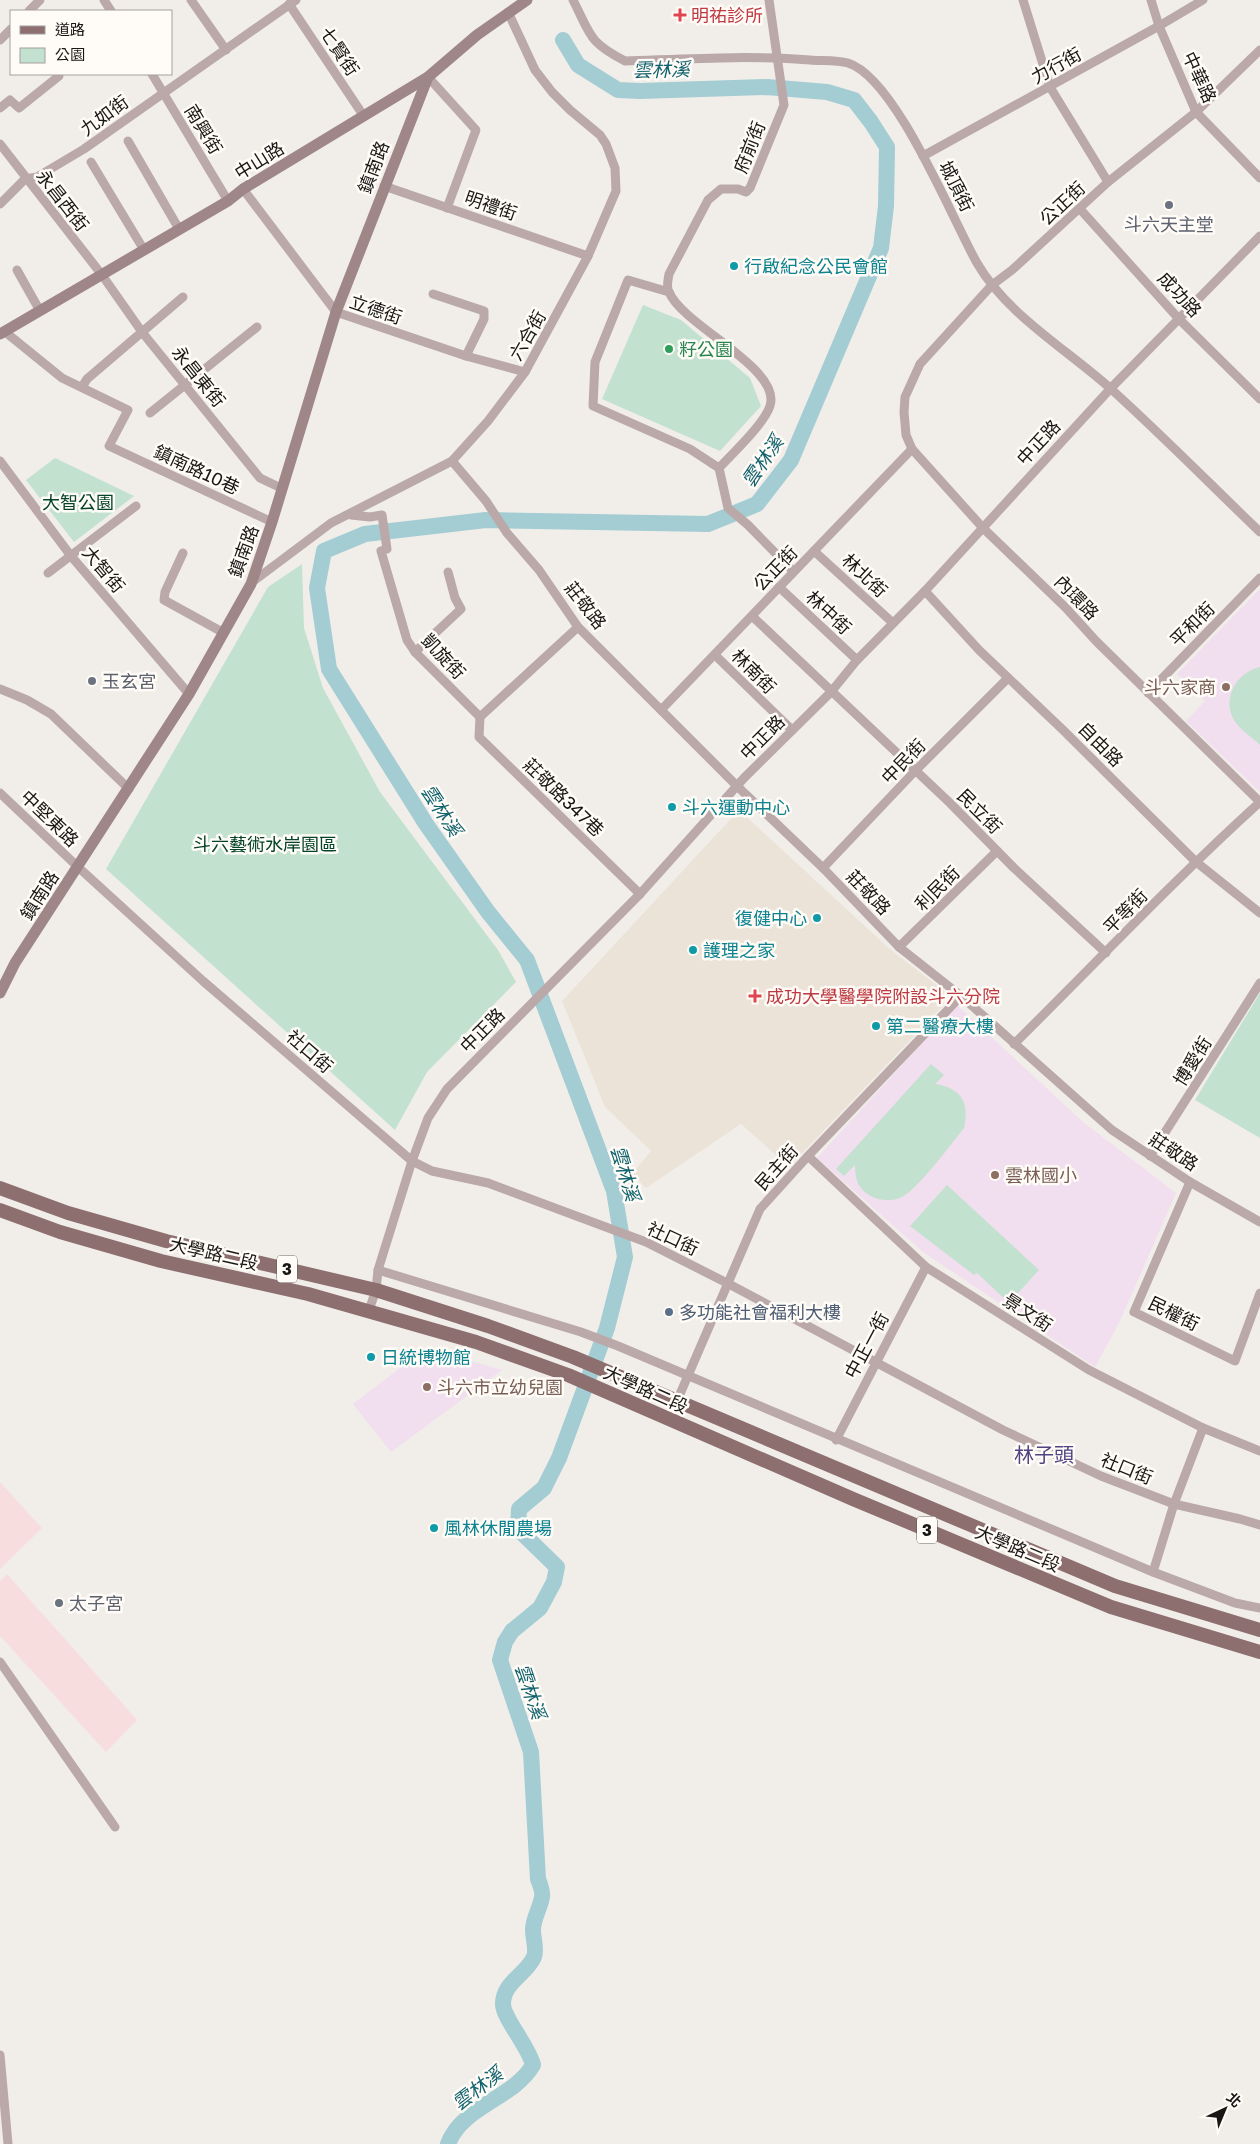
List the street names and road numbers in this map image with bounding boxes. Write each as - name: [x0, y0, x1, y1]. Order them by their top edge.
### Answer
- street label: 七賢街: [316, 22, 364, 80]
- street label: 力行街: [1027, 42, 1085, 88]
- street label: 中華路: [1179, 48, 1221, 106]
- street label: 九如街: [76, 90, 132, 140]
- street label: 南興街: [181, 100, 227, 158]
- street label: 府前街: [729, 118, 769, 176]
- street label: 中山路: [230, 136, 288, 184]
- street label: 鎮南路: [353, 138, 393, 196]
- street label: 城頂街: [935, 157, 979, 215]
- street label: 永昌西街: [32, 165, 94, 235]
- street label: 公正街: [1035, 177, 1089, 229]
- street label: 明禮街: [462, 186, 520, 224]
- street label: 成功路: [1154, 267, 1206, 321]
- street label: 立德街: [347, 290, 405, 328]
- street label: 六合街: [504, 306, 550, 364]
- street label: 永昌東街: [168, 341, 230, 411]
- street label: 中正路: [1012, 415, 1064, 469]
- street label: 鎮南路10巷: [151, 440, 243, 498]
- street label: 鎮南路: [223, 522, 263, 580]
- street label: 大智街: [78, 541, 130, 597]
- street label: 公正街: [748, 541, 802, 595]
- street label: 林北街: [838, 549, 892, 601]
- street label: 內環路: [1050, 570, 1104, 624]
- street label: 莊敬路: [561, 577, 611, 633]
- street label: 林中街: [802, 586, 856, 638]
- street label: 平和街: [1165, 597, 1219, 651]
- street label: 凱旋街: [418, 629, 470, 683]
- street label: 林南街: [727, 644, 781, 698]
- street label: 中正路: [735, 710, 789, 764]
- street label: 自由路: [1074, 717, 1128, 771]
- street label: 中民街: [876, 734, 930, 788]
- street label: 莊敬路347巷: [519, 753, 609, 841]
- street label: 民立街: [953, 784, 1007, 838]
- street label: 中堅東路: [16, 785, 84, 851]
- street label: 利民街: [910, 861, 964, 915]
- street label: 莊敬路: [842, 865, 896, 919]
- street label: 鎮南路: [15, 866, 63, 924]
- street label: 平等街: [1098, 884, 1152, 938]
- street label: 中正路: [455, 1003, 509, 1057]
- street label: 社口街: [282, 1025, 338, 1077]
- street label: 博愛街: [1168, 1032, 1216, 1090]
- street label: 莊敬路: [1145, 1127, 1203, 1175]
- street label: 民主街: [750, 1140, 802, 1194]
- street label: 社口街: [644, 1217, 702, 1259]
- street label: 大學路二段: [168, 1232, 260, 1274]
- road number: 3: [277, 1256, 297, 1282]
- street label: 景文街: [999, 1288, 1057, 1336]
- street label: 民權街: [1145, 1291, 1203, 1335]
- street label: 中正一街: [839, 1308, 893, 1382]
- street label: 大學路二段: [600, 1361, 692, 1417]
- street label: 社口街: [1098, 1448, 1156, 1488]
- road number: 3: [917, 1516, 937, 1544]
- street label: 大學路二段: [972, 1520, 1064, 1576]

